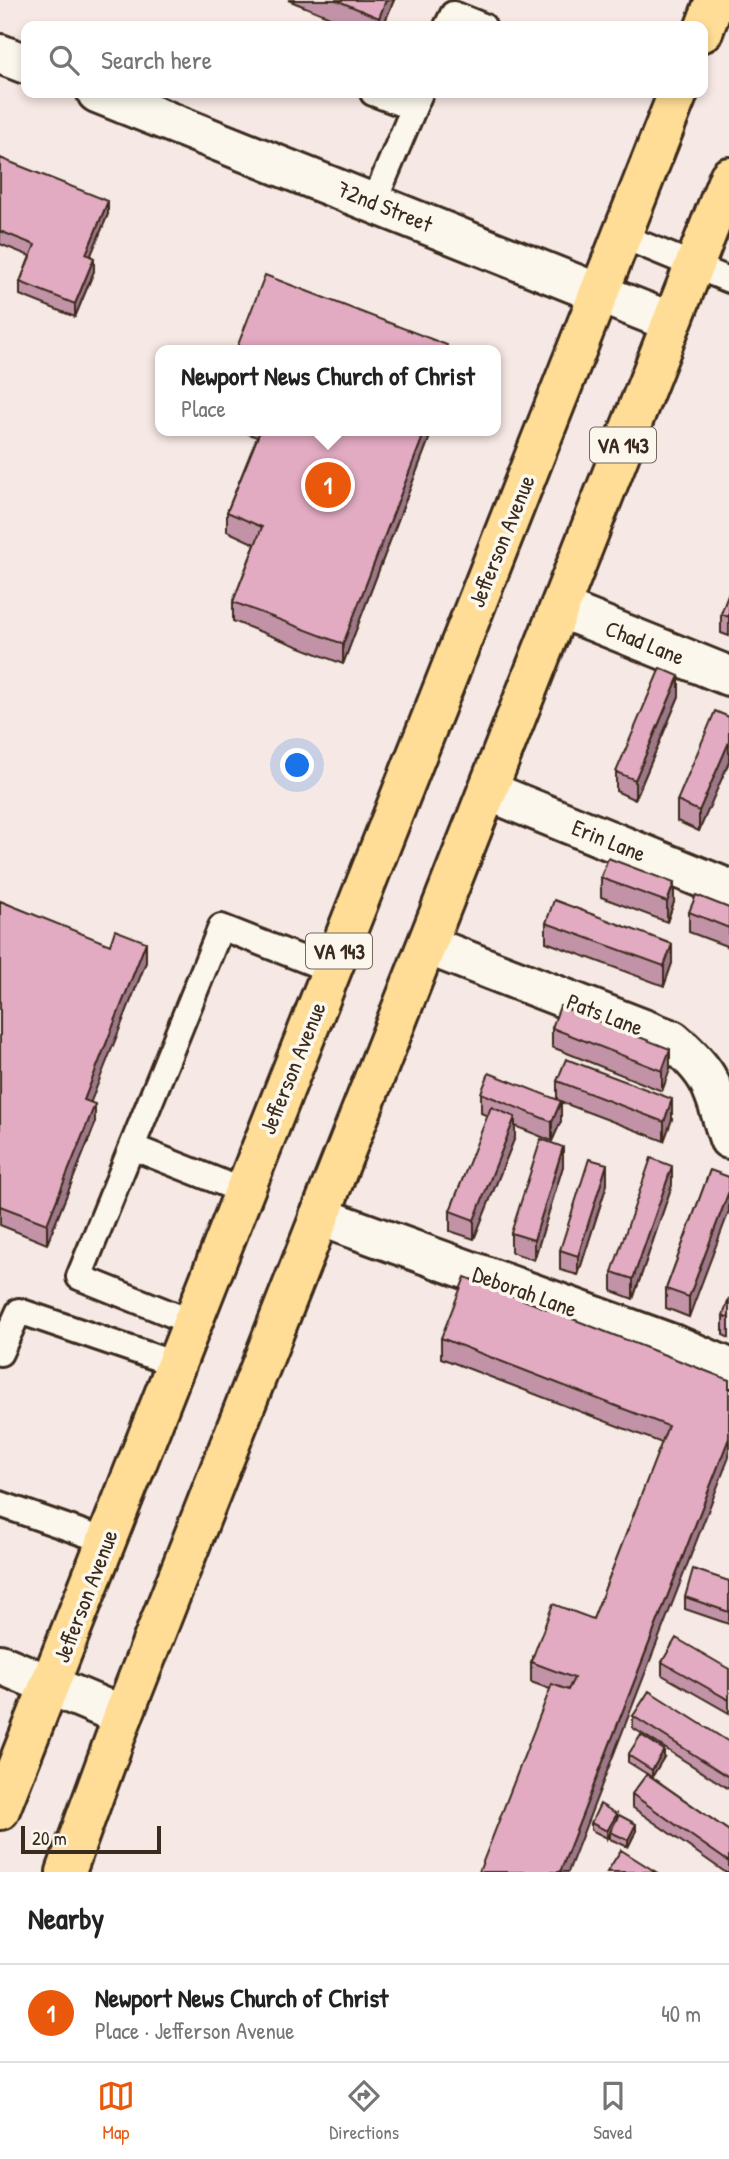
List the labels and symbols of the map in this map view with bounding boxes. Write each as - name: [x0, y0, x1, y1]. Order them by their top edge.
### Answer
- street label: 72nd Street: [333, 173, 438, 240]
- road number: VA 143: [590, 428, 656, 462]
- pin: 1: [305, 459, 351, 511]
- street label: Jefferson Avenue: [460, 470, 542, 612]
- street label: Chad Lane: [601, 612, 689, 672]
- your location: [280, 748, 314, 782]
- street label: Erin Lane: [568, 811, 650, 869]
- road number: VA 143: [306, 934, 372, 968]
- street label: Pats Lane: [562, 985, 648, 1043]
- street label: Jefferson Avenue: [251, 997, 333, 1139]
- street label: Deborah Lane: [469, 1258, 581, 1324]
- street label: Jefferson Avenue: [45, 1525, 125, 1667]
- scale bar: [21, 1823, 161, 1855]

